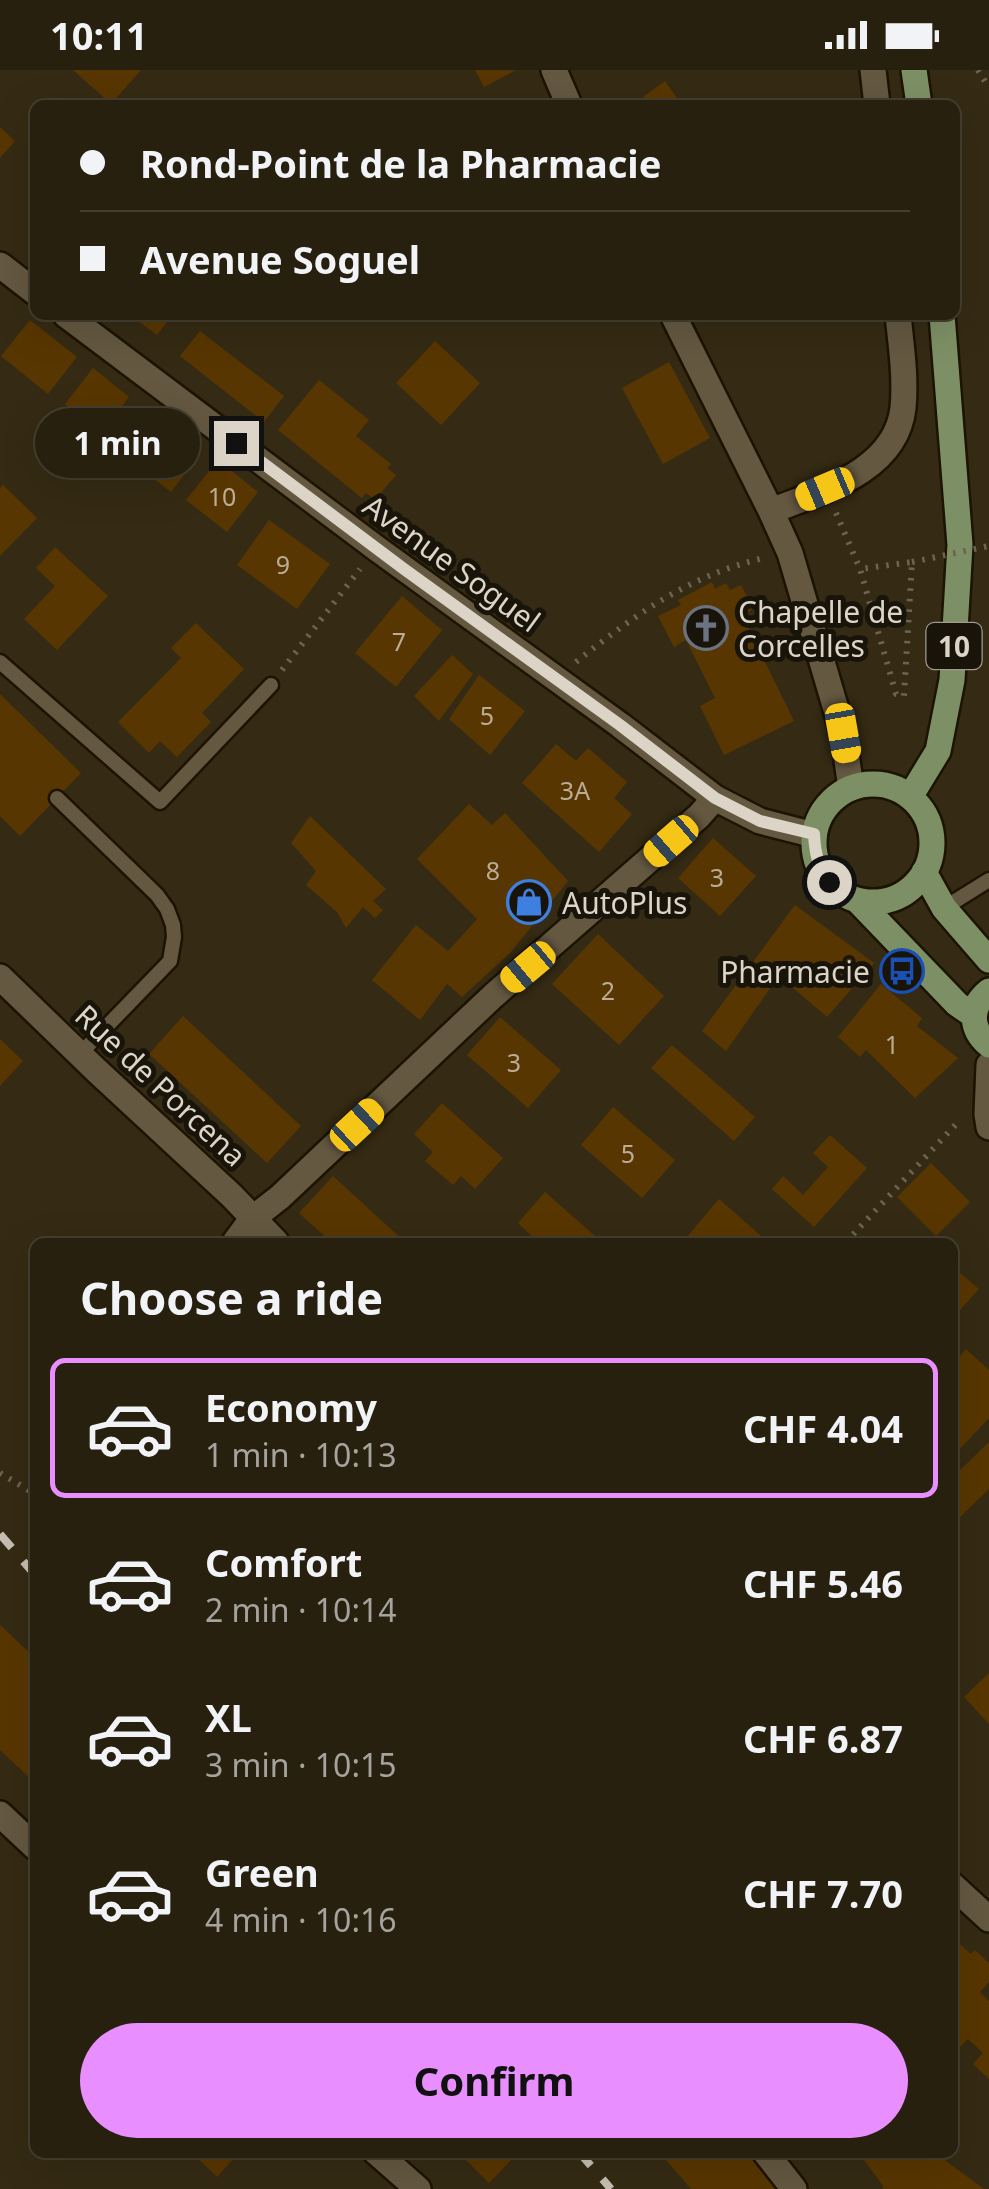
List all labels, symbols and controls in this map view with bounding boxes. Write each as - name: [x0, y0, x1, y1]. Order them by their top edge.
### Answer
- text: 10:11: [50, 9, 148, 61]
- text: Rond-Point de la Pharmacie: [140, 137, 661, 189]
- text: Avenue Soguel: [140, 233, 420, 285]
- callout: 1 min: [36, 408, 201, 478]
- text: 1 min: [73, 421, 162, 464]
- route end: [214, 421, 259, 466]
- car: [792, 463, 858, 515]
- house number: 10: [208, 479, 236, 513]
- street label: Avenue Soguel: [355, 485, 549, 641]
- house number: 9: [276, 547, 290, 581]
- place label: Chapelle de Corcelles: [738, 591, 903, 666]
- church icon: Chapelle de Corcelles: [683, 605, 729, 651]
- road number: 10: [926, 623, 982, 669]
- house number: 7: [392, 624, 406, 658]
- house number: 5: [480, 698, 494, 732]
- car: [823, 701, 863, 765]
- house number: 3A: [560, 773, 590, 807]
- car: [639, 810, 703, 872]
- house number: 8: [486, 853, 500, 887]
- house number: 3: [710, 860, 724, 894]
- route start: [807, 860, 852, 905]
- shop icon: AutoPlus: [506, 879, 552, 925]
- place label: AutoPlus: [562, 882, 688, 923]
- car: [495, 936, 561, 998]
- bus stop icon: Pharmacie: [879, 948, 925, 994]
- place label: Pharmacie: [720, 951, 870, 992]
- house number: 2: [601, 973, 615, 1007]
- street label: Rue de Porcena: [67, 995, 255, 1175]
- house number: 1: [885, 1027, 899, 1061]
- house number: 3: [507, 1045, 521, 1079]
- car: [325, 1094, 389, 1156]
- house number: 5: [621, 1136, 635, 1170]
- text: Choose a ride: [80, 1267, 383, 1328]
- text: Economy: [205, 1381, 377, 1433]
- icon: car: [85, 1383, 175, 1473]
- text: CHF 4.04: [743, 1402, 903, 1454]
- text: 1 min · 10:13: [205, 1433, 397, 1476]
- text: Comfort: [205, 1536, 362, 1588]
- icon: car: [85, 1538, 175, 1628]
- text: CHF 5.46: [743, 1557, 903, 1609]
- text: 2 min · 10:14: [205, 1588, 397, 1631]
- text: XL: [205, 1691, 252, 1743]
- icon: car: [85, 1693, 175, 1783]
- text: CHF 6.87: [743, 1712, 903, 1764]
- text: 3 min · 10:15: [205, 1743, 397, 1786]
- text: Green: [205, 1846, 319, 1898]
- icon: car: [85, 1848, 175, 1938]
- text: CHF 7.70: [743, 1867, 903, 1919]
- text: 4 min · 10:16: [205, 1898, 397, 1941]
- button: Confirm: [80, 2023, 908, 2138]

